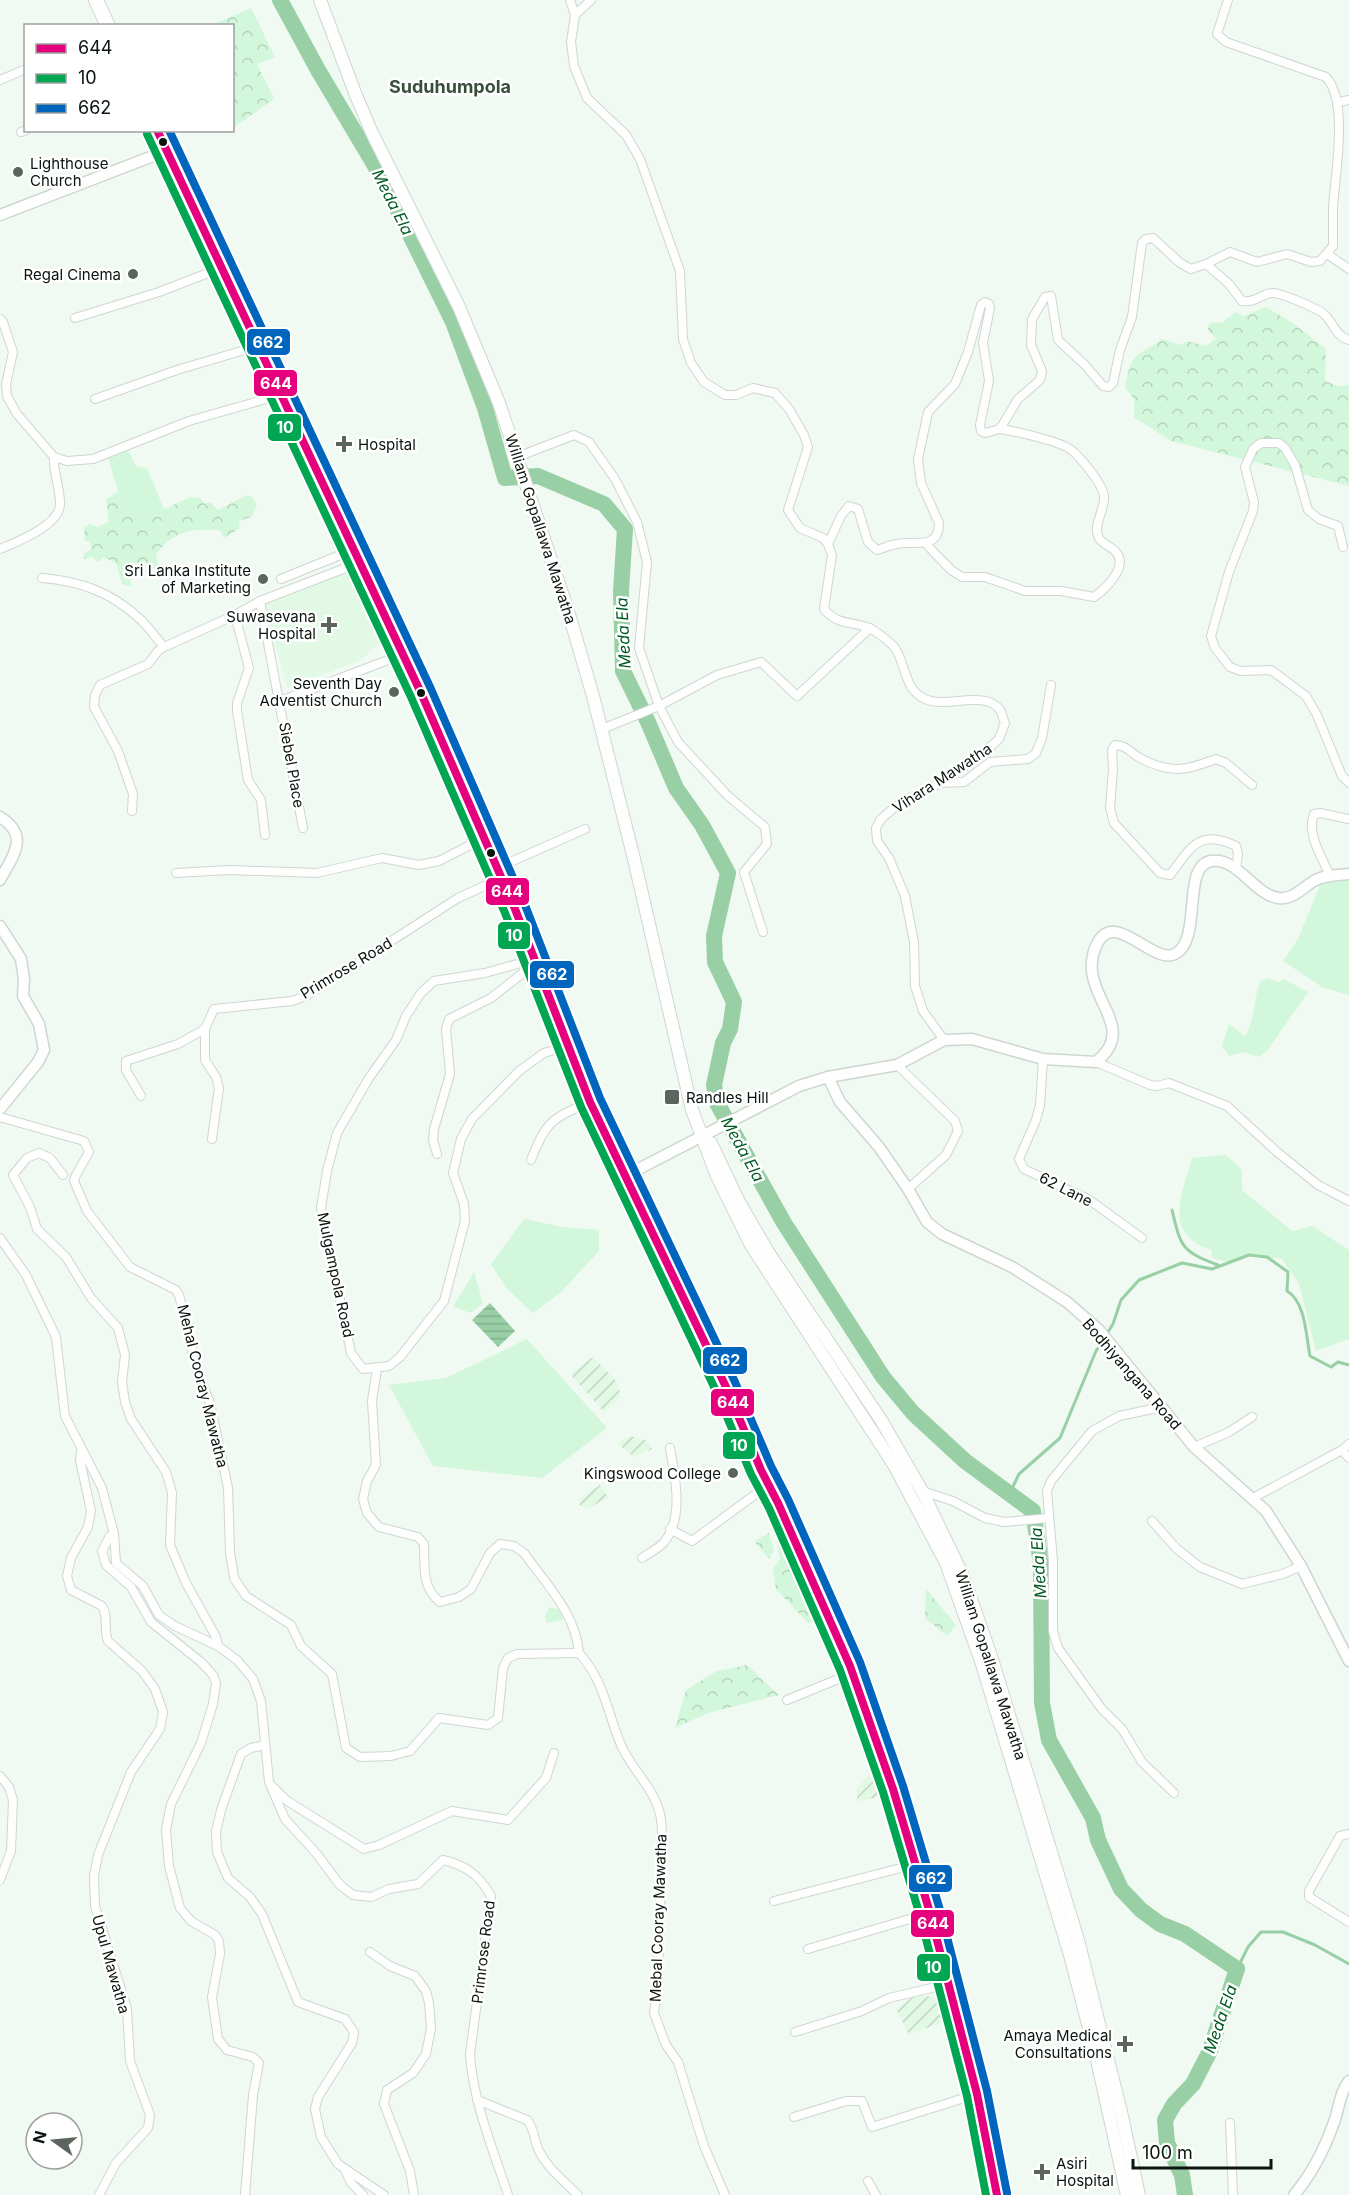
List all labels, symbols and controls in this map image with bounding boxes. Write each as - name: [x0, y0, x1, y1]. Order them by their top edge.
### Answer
- legend: [24, 24, 234, 132]
- text: 644: [78, 37, 112, 58]
- text: 10: [78, 67, 97, 88]
- district label: Suduhumpola: [389, 76, 511, 97]
- text: 662: [78, 97, 111, 118]
- unlabelled marker: [157, 136, 169, 148]
- place label: Lighthouse Church: [30, 154, 109, 190]
- marker: Lighthouse Church: [11, 165, 25, 179]
- water label: Meda Ela: [368, 166, 418, 238]
- place label: Regal Cinema: [24, 265, 121, 284]
- marker: Regal Cinema: [126, 267, 140, 281]
- line badge: 662: [246, 328, 291, 356]
- text: 662: [253, 332, 283, 352]
- line badge: 644: [253, 369, 298, 397]
- text: 644: [260, 373, 292, 393]
- line badge: 10: [267, 413, 302, 442]
- text: 10: [276, 417, 294, 437]
- street label: William Gopallawa Mawatha: [501, 432, 581, 626]
- marker: Hospital: [335, 435, 353, 453]
- place label: Hospital: [358, 435, 416, 454]
- place label: Sri Lanka Institute of Marketing: [124, 561, 251, 597]
- marker: Sri Lanka Institute of Marketing: [256, 572, 270, 586]
- water label: Meda Ela: [611, 597, 635, 669]
- place label: Suwasevana Hospital: [226, 607, 316, 643]
- marker: Suwasevana Hospital: [320, 616, 338, 634]
- place label: Seventh Day Adventist Church: [260, 674, 383, 710]
- marker: Seventh Day Adventist Church: [387, 685, 401, 699]
- unlabelled marker: [415, 687, 427, 699]
- street label: Siebel Place: [275, 721, 309, 809]
- street label: Vihara Mawatha: [889, 739, 995, 817]
- unlabelled marker: [485, 847, 497, 859]
- line badge: 644: [485, 877, 530, 906]
- text: 644: [491, 881, 523, 901]
- line badge: 10: [497, 921, 531, 950]
- text: 10: [505, 925, 523, 945]
- street label: Primrose Road: [297, 933, 395, 1003]
- line badge: 662: [529, 960, 575, 989]
- text: 662: [537, 964, 567, 984]
- marker: Randles Hill: [663, 1088, 681, 1106]
- place label: Randles Hill: [686, 1088, 769, 1107]
- water label: Meda Ela: [717, 1113, 769, 1185]
- street label: 62 Lane: [1036, 1168, 1096, 1210]
- street label: Mulgampola Road: [313, 1211, 359, 1339]
- street label: Mehal Cooray Mawatha: [173, 1302, 233, 1470]
- street label: Bodhiyangana Road: [1078, 1314, 1186, 1434]
- line badge: 662: [702, 1346, 748, 1375]
- text: 662: [710, 1350, 740, 1370]
- line badge: 644: [710, 1388, 755, 1417]
- text: 644: [717, 1392, 749, 1412]
- line badge: 10: [722, 1431, 756, 1460]
- text: 10: [730, 1435, 748, 1455]
- place label: Kingswood College: [584, 1464, 721, 1483]
- marker: Kingswood College: [726, 1466, 740, 1480]
- water label: Meda Ela: [1026, 1527, 1050, 1599]
- street label: William Gopallawa Mawatha: [951, 1568, 1031, 1762]
- street label: Mebal Cooray Mawatha: [646, 1834, 670, 2002]
- line badge: 662: [908, 1864, 953, 1893]
- text: 662: [916, 1868, 946, 1888]
- street label: Primrose Road: [467, 1899, 499, 2005]
- line badge: 644: [910, 1909, 955, 1938]
- street label: Upul Mawatha: [88, 1912, 134, 2016]
- text: 644: [917, 1913, 949, 1933]
- line badge: 10: [916, 1953, 951, 1982]
- text: 10: [924, 1957, 942, 1977]
- water label: Meda Ela: [1199, 1982, 1241, 2056]
- place label: Amaya Medical Consultations: [1003, 2026, 1112, 2062]
- marker: Amaya Medical Consultations: [1116, 2035, 1134, 2053]
- north arrow: [24, 2111, 84, 2171]
- text: N: [28, 2129, 51, 2146]
- scale bar: [1133, 2132, 1271, 2170]
- text: 100 m: [1142, 2142, 1193, 2163]
- place label: Asiri Hospital: [1056, 2154, 1114, 2190]
- marker: Asiri Hospital: [1033, 2163, 1051, 2181]

